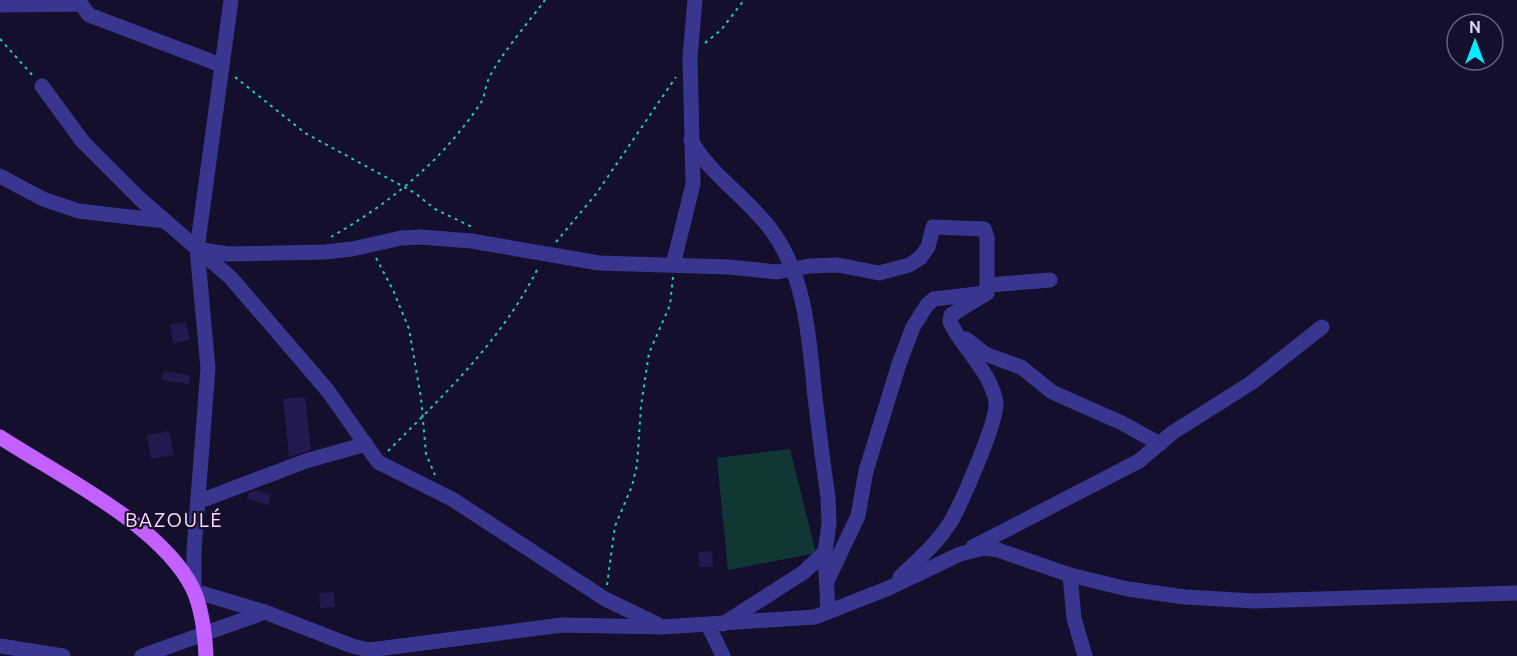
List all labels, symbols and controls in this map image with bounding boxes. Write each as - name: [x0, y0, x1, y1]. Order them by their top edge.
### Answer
- north arrow: [1445, 12, 1505, 72]
- text: N: [1469, 18, 1481, 36]
- district label: BAZOULÉ: [125, 508, 223, 531]

